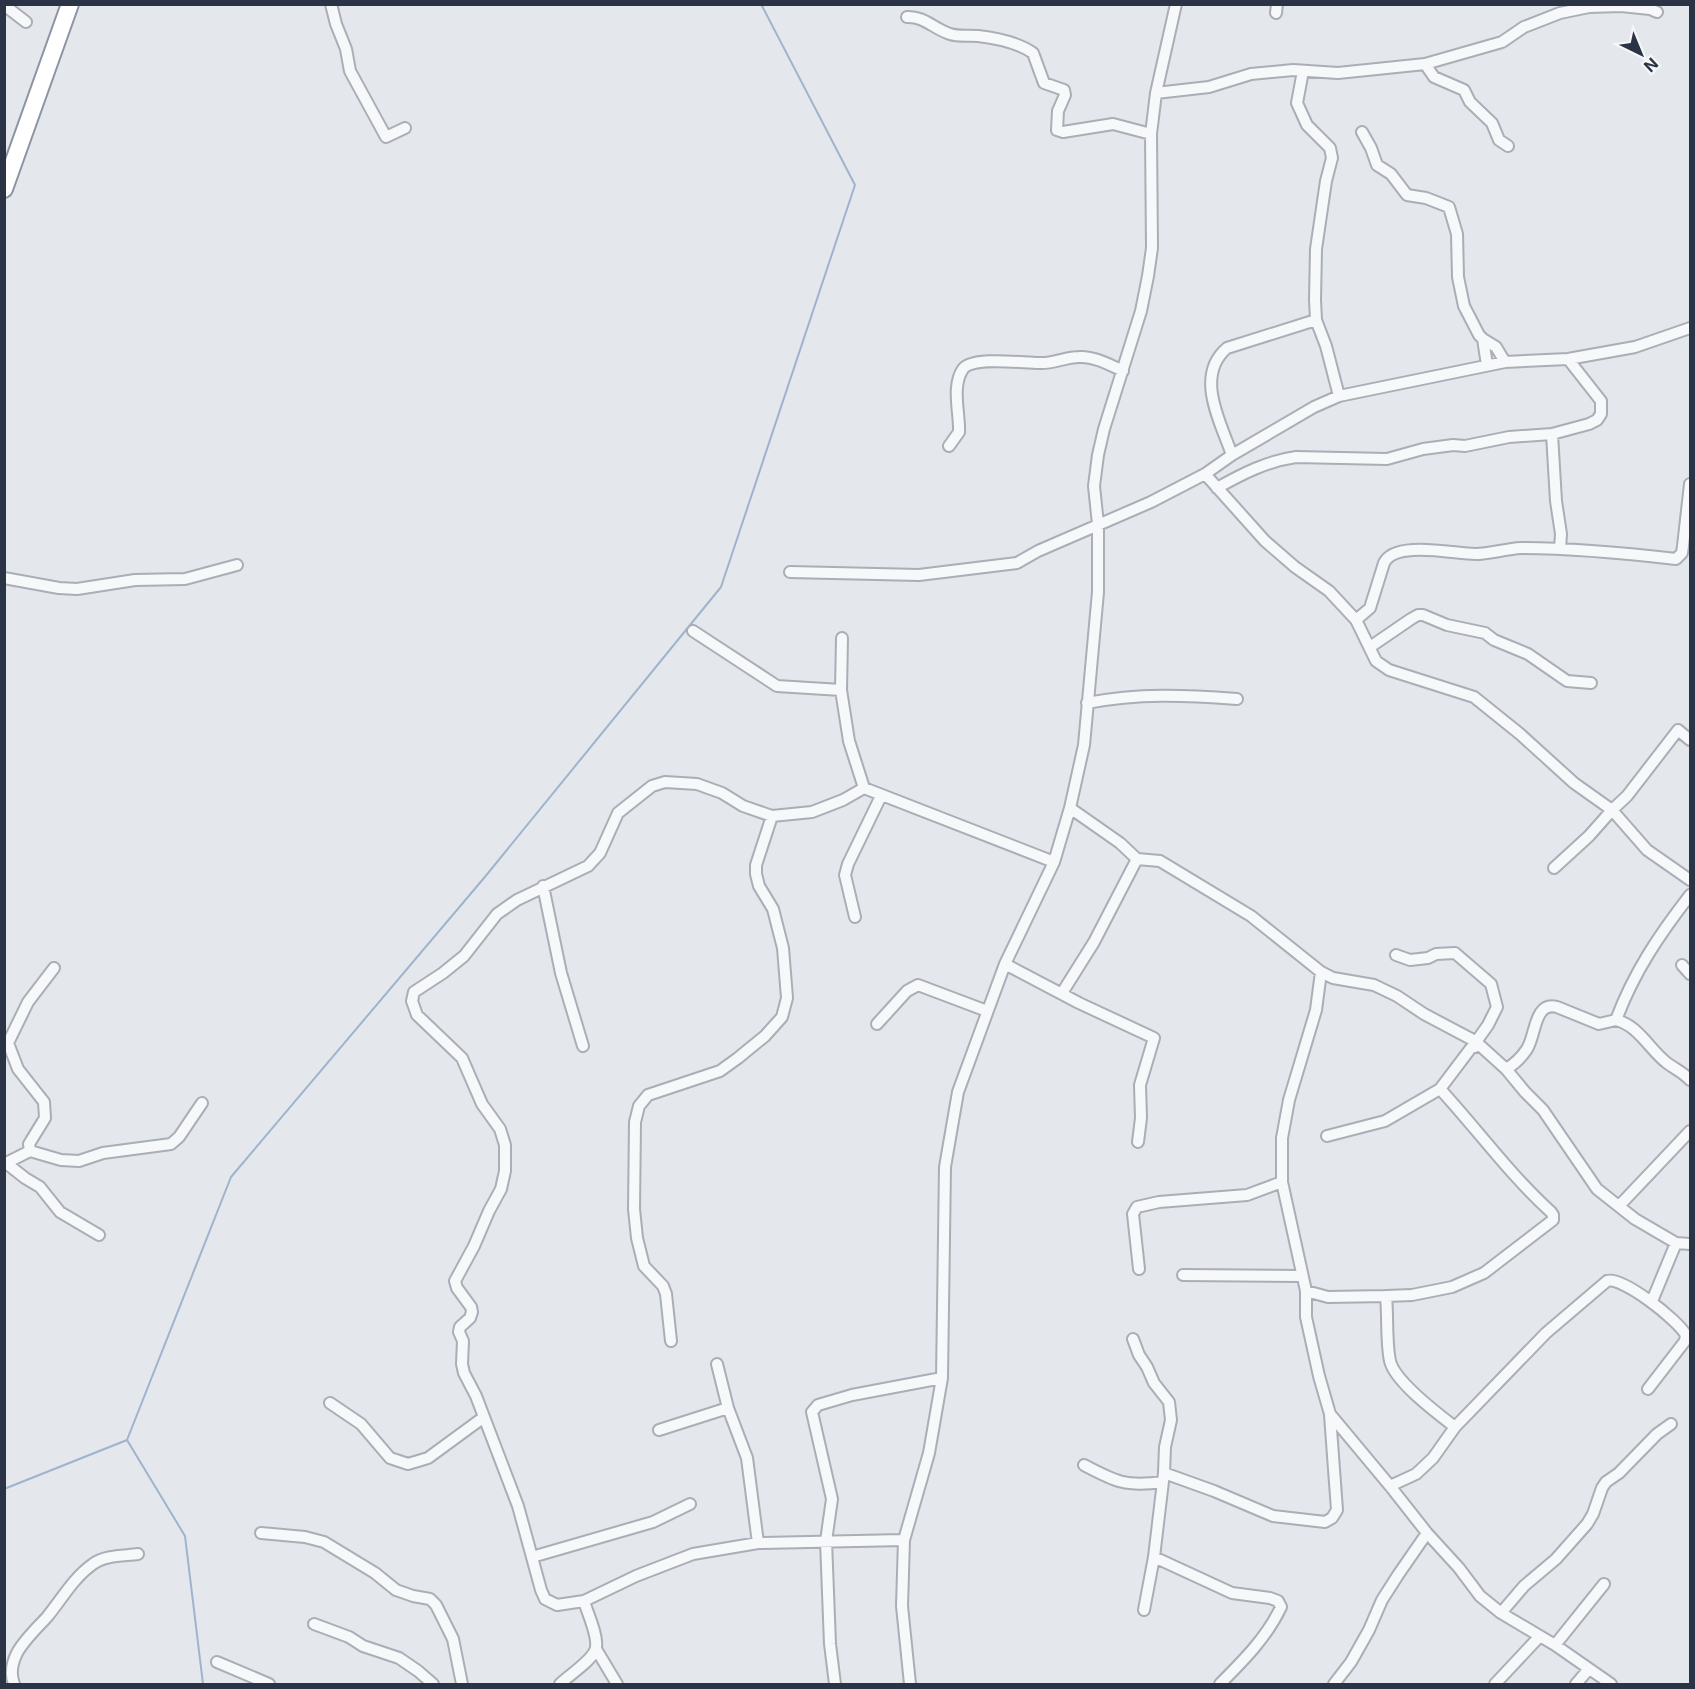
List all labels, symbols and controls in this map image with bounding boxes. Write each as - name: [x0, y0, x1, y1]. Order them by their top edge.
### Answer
- north arrow: [1611, 24, 1671, 84]
- text: N: [1640, 53, 1663, 76]

